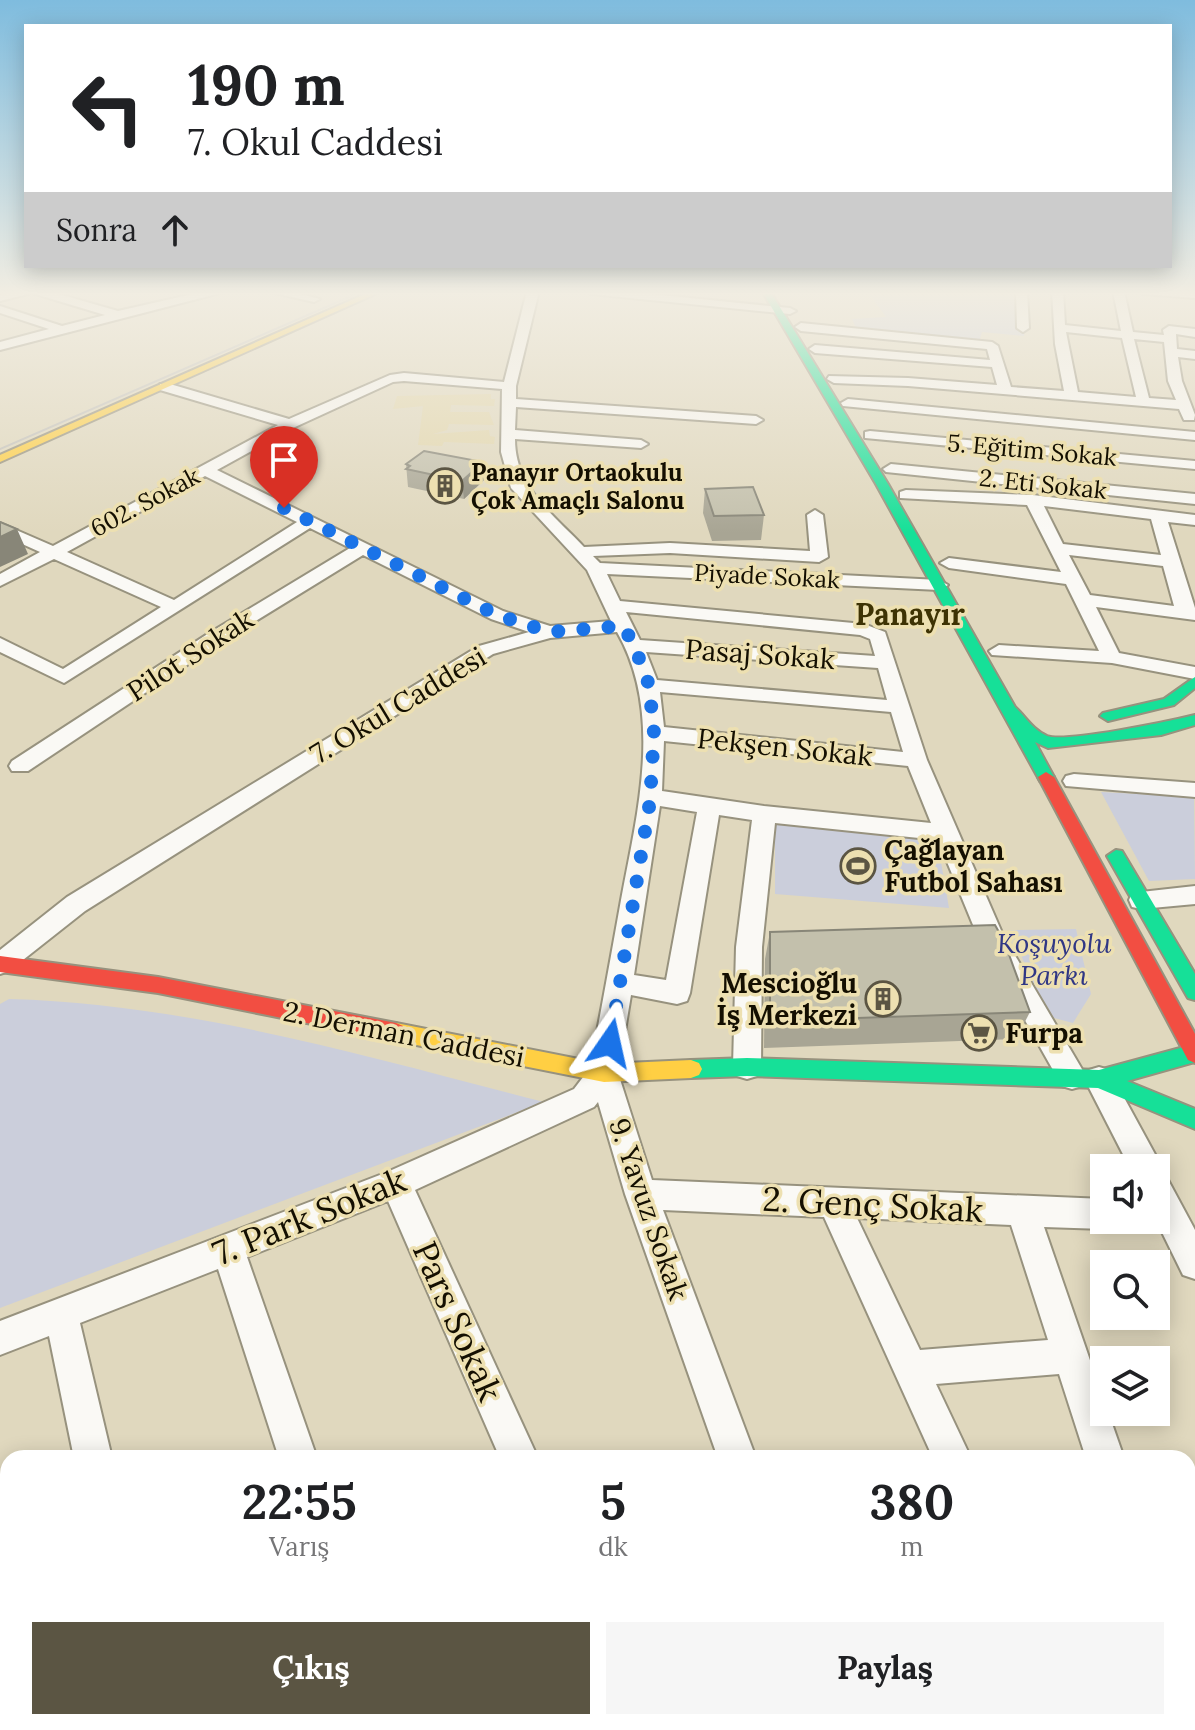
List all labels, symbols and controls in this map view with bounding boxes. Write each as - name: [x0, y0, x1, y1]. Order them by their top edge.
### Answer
- text: 190 m: [188, 49, 345, 120]
- icon: left: [56, 56, 160, 160]
- text: 7. Okul Caddesi: [188, 119, 443, 165]
- icon: ahead: [153, 208, 197, 252]
- text: Sonra: [56, 211, 137, 249]
- pin: [250, 426, 318, 508]
- street label: 5. Eğitim Sokak: [946, 427, 1118, 473]
- icon: arrive: [262, 438, 306, 482]
- place label: Panayır Ortaokulu Çok Amaçlı Salonu: [471, 457, 684, 516]
- street label: 602. Sokak: [85, 460, 205, 544]
- street label: 2. Eti Sokak: [978, 462, 1108, 506]
- building icon: Panayır Ortaokulu Çok Amaçlı Salonu: [426, 467, 464, 505]
- street label: Piyade Sokak: [693, 557, 841, 595]
- district label: Panayır: [855, 595, 965, 634]
- street label: Pilot Sokak: [120, 601, 260, 709]
- street label: Pasaj Sokak: [684, 631, 836, 677]
- street label: 7. Okul Caddesi: [304, 638, 492, 772]
- street label: Pekşen Sokak: [696, 720, 874, 774]
- place label: Çağlayan Futbol Sahası: [884, 832, 1063, 900]
- sports icon: Çağlayan Futbol Sahası: [839, 847, 877, 885]
- park label: Koşuyolu Parkı: [997, 925, 1112, 993]
- place label: Mescioğlu İş Merkezi: [716, 965, 857, 1033]
- building icon: Mescioğlu İş Merkezi: [864, 980, 902, 1018]
- street label: 2. Derman Caddesi: [280, 993, 528, 1075]
- position arrow: [568, 1001, 652, 1085]
- supermarket icon: Furpa: [960, 1014, 998, 1052]
- place label: Furpa: [1005, 1015, 1083, 1051]
- street label: 9. Yavuz Sokak: [601, 1113, 697, 1305]
- map controls: [1090, 1154, 1170, 1426]
- button: sound: [1090, 1154, 1170, 1234]
- street label: 7. Park Sokak: [206, 1158, 412, 1274]
- street label: 2. Genç Sokak: [762, 1177, 985, 1231]
- street label: Pars Sokak: [404, 1234, 513, 1408]
- button: search: [1090, 1250, 1170, 1330]
- button: layers: [1090, 1346, 1170, 1426]
- text: 22:55: [242, 1471, 357, 1532]
- text: 5: [600, 1471, 626, 1532]
- text: 380: [869, 1471, 954, 1532]
- text: Varış: [269, 1530, 329, 1563]
- text: dk: [598, 1530, 628, 1563]
- text: m: [900, 1530, 924, 1563]
- button: Çıkış: [32, 1622, 590, 1714]
- button: Paylaş: [606, 1622, 1164, 1714]

